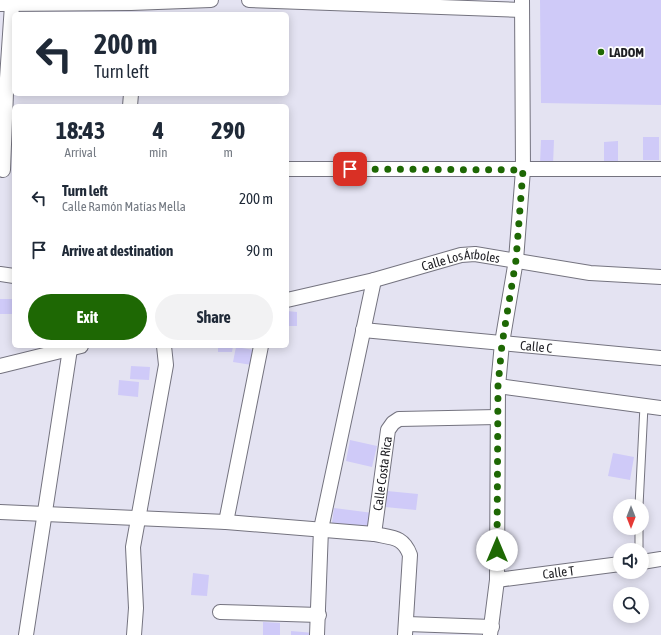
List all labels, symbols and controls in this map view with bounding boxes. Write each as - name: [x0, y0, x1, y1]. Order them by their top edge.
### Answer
- icon: left: [28, 28, 80, 80]
- text: 200 m: [94, 28, 157, 60]
- place label: LADOM: [609, 45, 644, 60]
- marker: LADOM: [596, 47, 606, 57]
- text: Turn left: [94, 61, 149, 82]
- text: 18:43: [56, 117, 105, 144]
- text: 4: [153, 117, 164, 144]
- text: 290: [211, 117, 245, 144]
- text: Arrival: [65, 145, 96, 160]
- text: min: [149, 145, 168, 160]
- text: m: [224, 145, 233, 160]
- pin: [333, 152, 367, 186]
- icon: arrive: [339, 158, 361, 180]
- text: Turn left: [62, 182, 108, 199]
- icon: left: [28, 187, 50, 209]
- text: 200 m: [239, 190, 273, 207]
- text: Calle Ramón Matías Mella: [62, 199, 186, 214]
- icon: arrive: [28, 239, 50, 261]
- text: Arrive at destination: [62, 242, 173, 259]
- text: 90 m: [246, 242, 273, 259]
- street label: Calle Los Árboles: [420, 246, 502, 274]
- button: Exit: [28, 294, 147, 340]
- button: Share: [155, 294, 273, 340]
- street label: Calle C: [519, 337, 553, 355]
- street label: Calle Costa Rica: [370, 435, 395, 512]
- north arrow: [613, 499, 649, 535]
- map controls: [613, 499, 649, 623]
- position arrow: [476, 529, 518, 571]
- button: sound: [613, 543, 649, 579]
- street label: Calle T: [542, 562, 576, 582]
- button: search: [613, 587, 649, 623]

